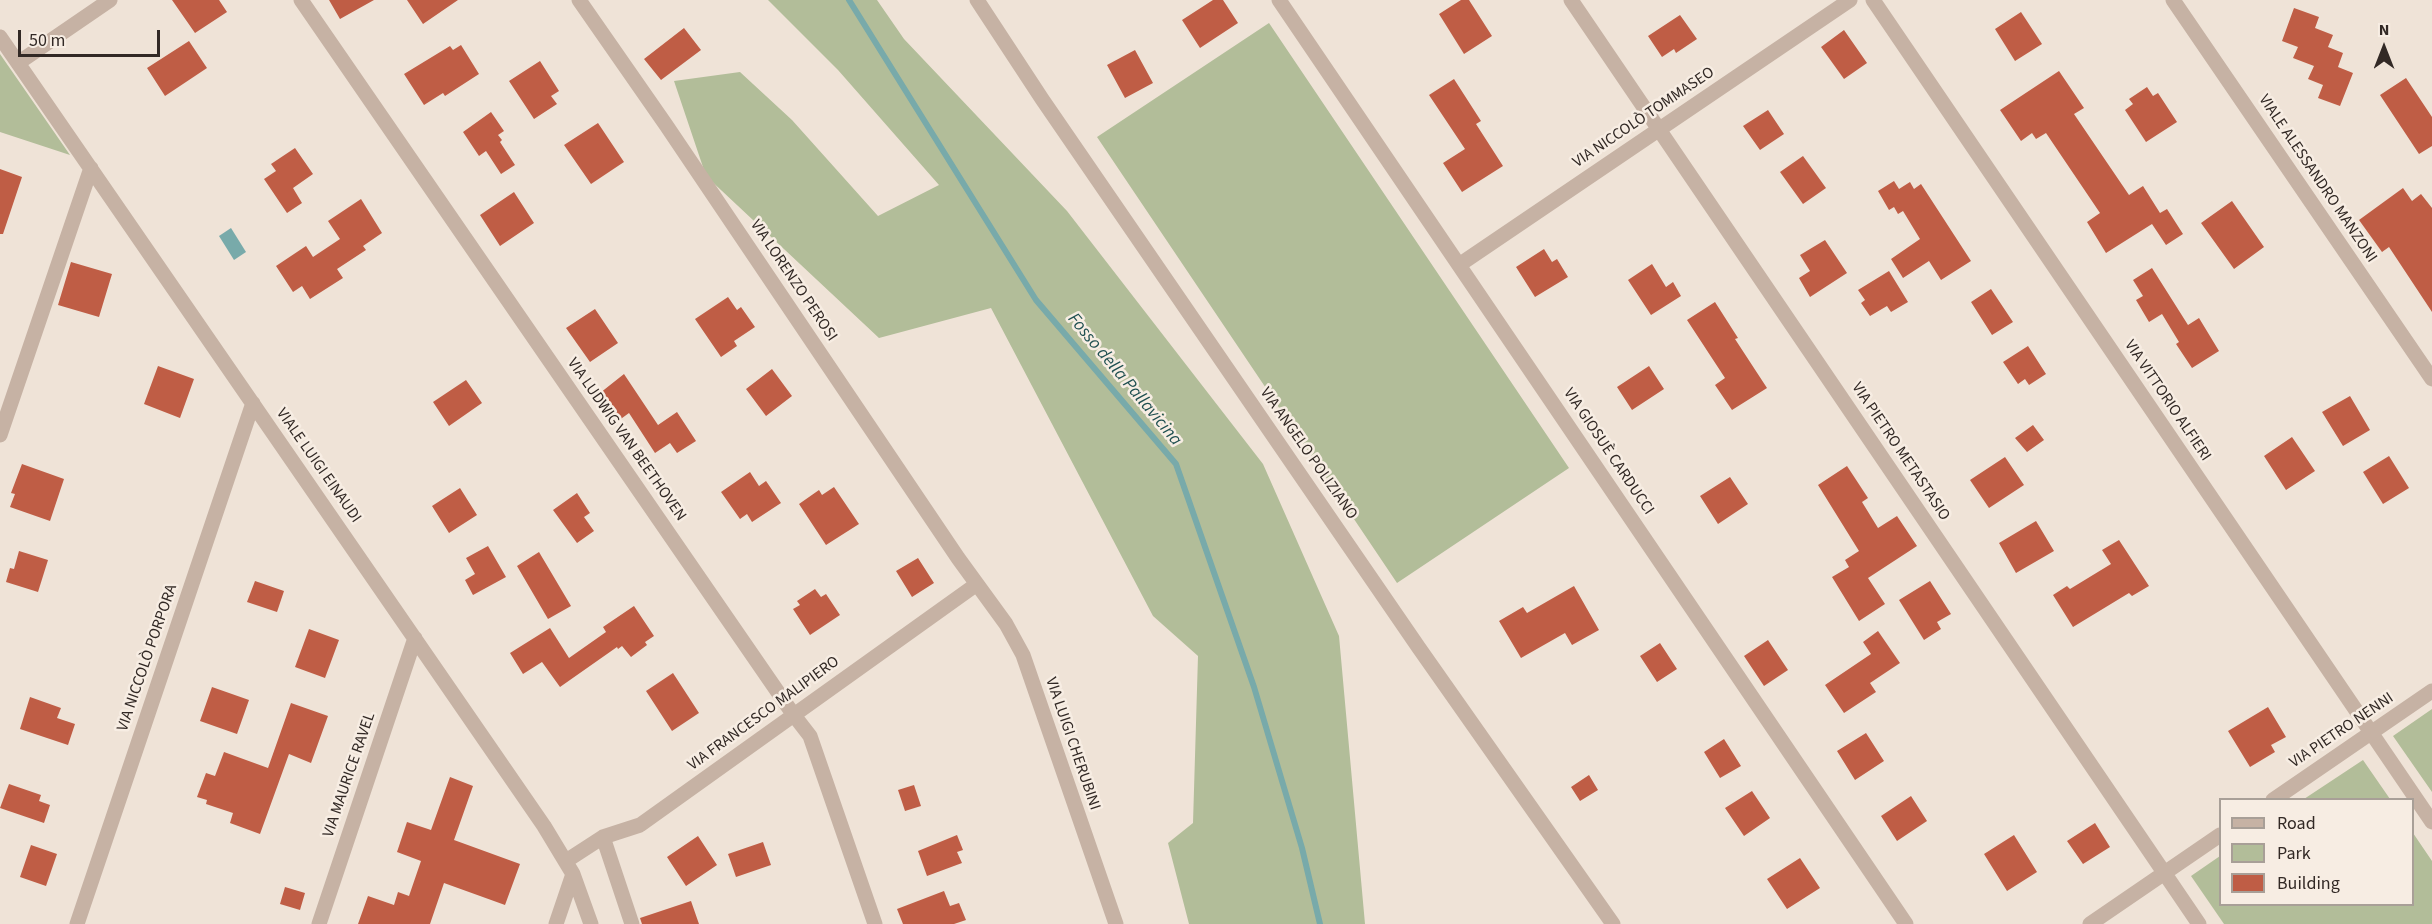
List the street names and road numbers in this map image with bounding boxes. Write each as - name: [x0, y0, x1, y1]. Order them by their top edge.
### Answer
- street label: VIA NICCOLÒ TOMMASEO: [1570, 64, 1718, 172]
- street label: VIALE ALESSANDRO MANZONI: [2254, 91, 2380, 267]
- street label: VIA LORENZO PEROSI: [745, 217, 841, 345]
- street label: VIA VITTORIO ALFIERI: [2119, 337, 2215, 465]
- street label: VIA LUDWIG VAN BEETHOVEN: [562, 355, 690, 525]
- street label: VIA PIETRO METASTASIO: [1847, 379, 1953, 525]
- street label: VIA ANGELO POLIZIANO: [1255, 384, 1361, 524]
- street label: VIA GIOSUÈ CARDUCCI: [1558, 385, 1658, 519]
- street label: VIALE LUIGI EINAUDI: [271, 405, 365, 527]
- street label: VIA NICCOLÒ PORPORA: [114, 582, 182, 734]
- street label: VIA FRANCESCO MALIPIERO: [684, 653, 844, 775]
- street label: VIA LUIGI CHERUBINI: [1040, 675, 1104, 813]
- street label: VIA PIETRO NENNI: [2286, 689, 2398, 773]
- street label: VIA MAURICE RAVEL: [320, 710, 380, 840]

